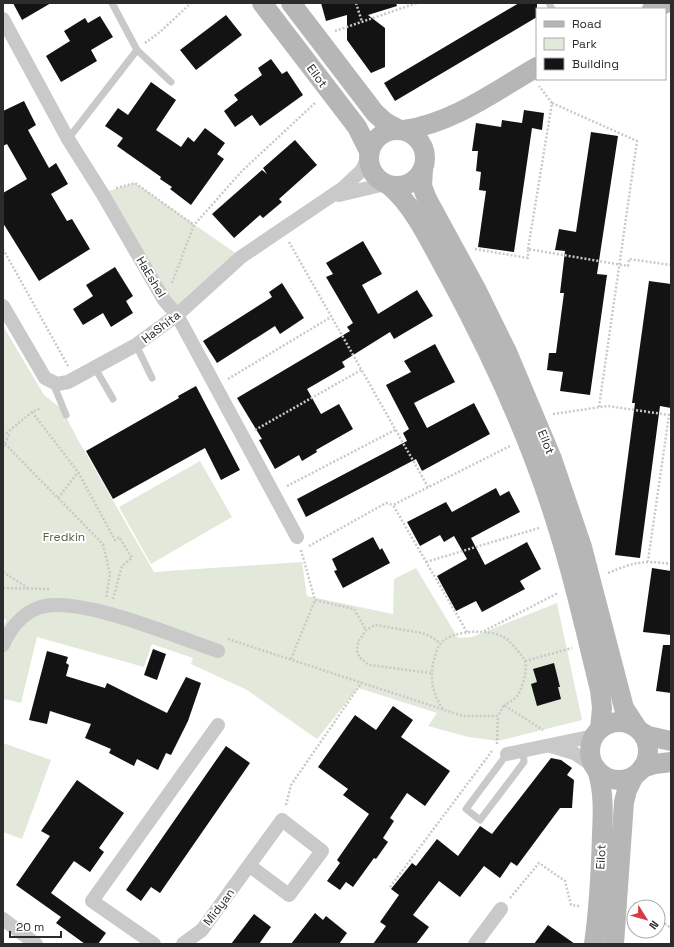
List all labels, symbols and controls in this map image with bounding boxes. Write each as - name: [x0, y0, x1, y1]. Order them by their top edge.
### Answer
- legend: [536, 8, 666, 80]
- text: Road: [572, 16, 601, 32]
- text: Park: [572, 36, 597, 52]
- text: Building: [572, 56, 619, 72]
- street label: Eilot: [303, 61, 331, 91]
- street label: HaEshel: [132, 253, 170, 301]
- street label: HaShita: [138, 307, 184, 347]
- street label: Eilot: [534, 427, 558, 457]
- park label: Fredkin: [43, 529, 85, 545]
- street label: Eilot: [592, 844, 610, 870]
- street label: Midyan: [200, 885, 238, 929]
- north arrow: [626, 899, 666, 939]
- scale bar: [10, 913, 61, 939]
- text: N: [646, 918, 662, 932]
- text: 20 m: [16, 919, 44, 935]

